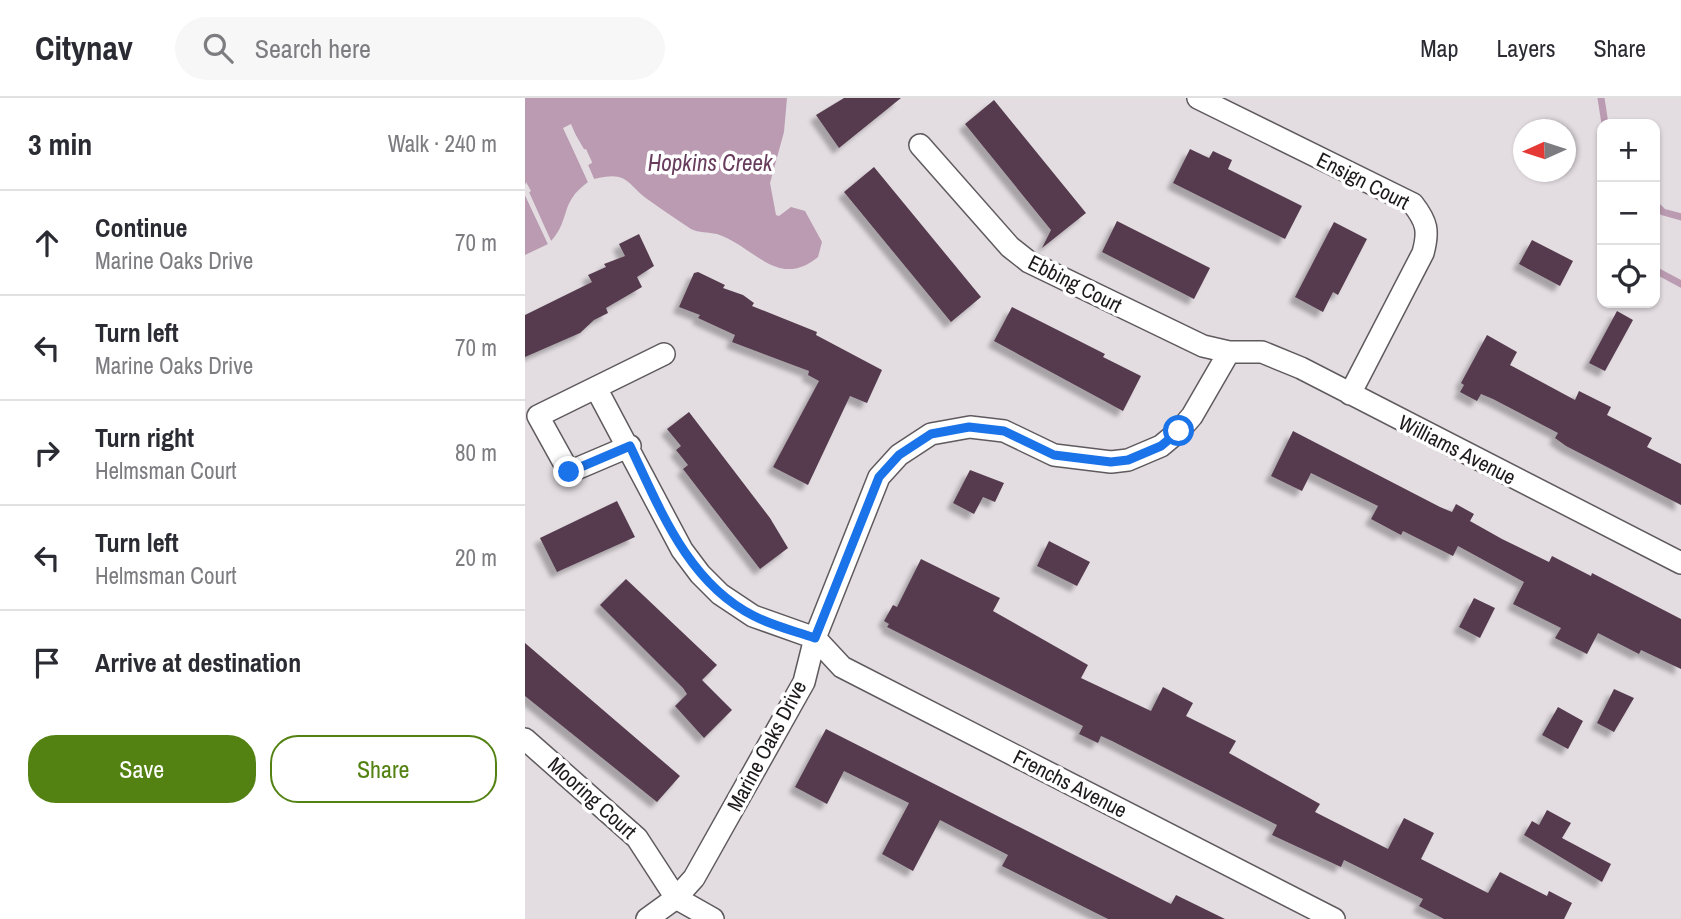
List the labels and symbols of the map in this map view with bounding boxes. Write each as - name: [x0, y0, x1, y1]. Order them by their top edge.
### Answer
- north arrow: [1513, 119, 1576, 182]
- street label: Ensign Court: [1312, 145, 1415, 216]
- water label: Hopkins Creek: [648, 147, 774, 178]
- street label: Ebbing Court: [1023, 248, 1127, 320]
- street label: Williams Avenue: [1394, 408, 1521, 492]
- route start: [1163, 415, 1194, 446]
- route end: [553, 456, 584, 487]
- street label: Marine Oaks Drive: [720, 675, 813, 816]
- street label: Frenchs Avenue: [1008, 742, 1132, 825]
- street label: Mooring Court: [542, 750, 643, 845]

